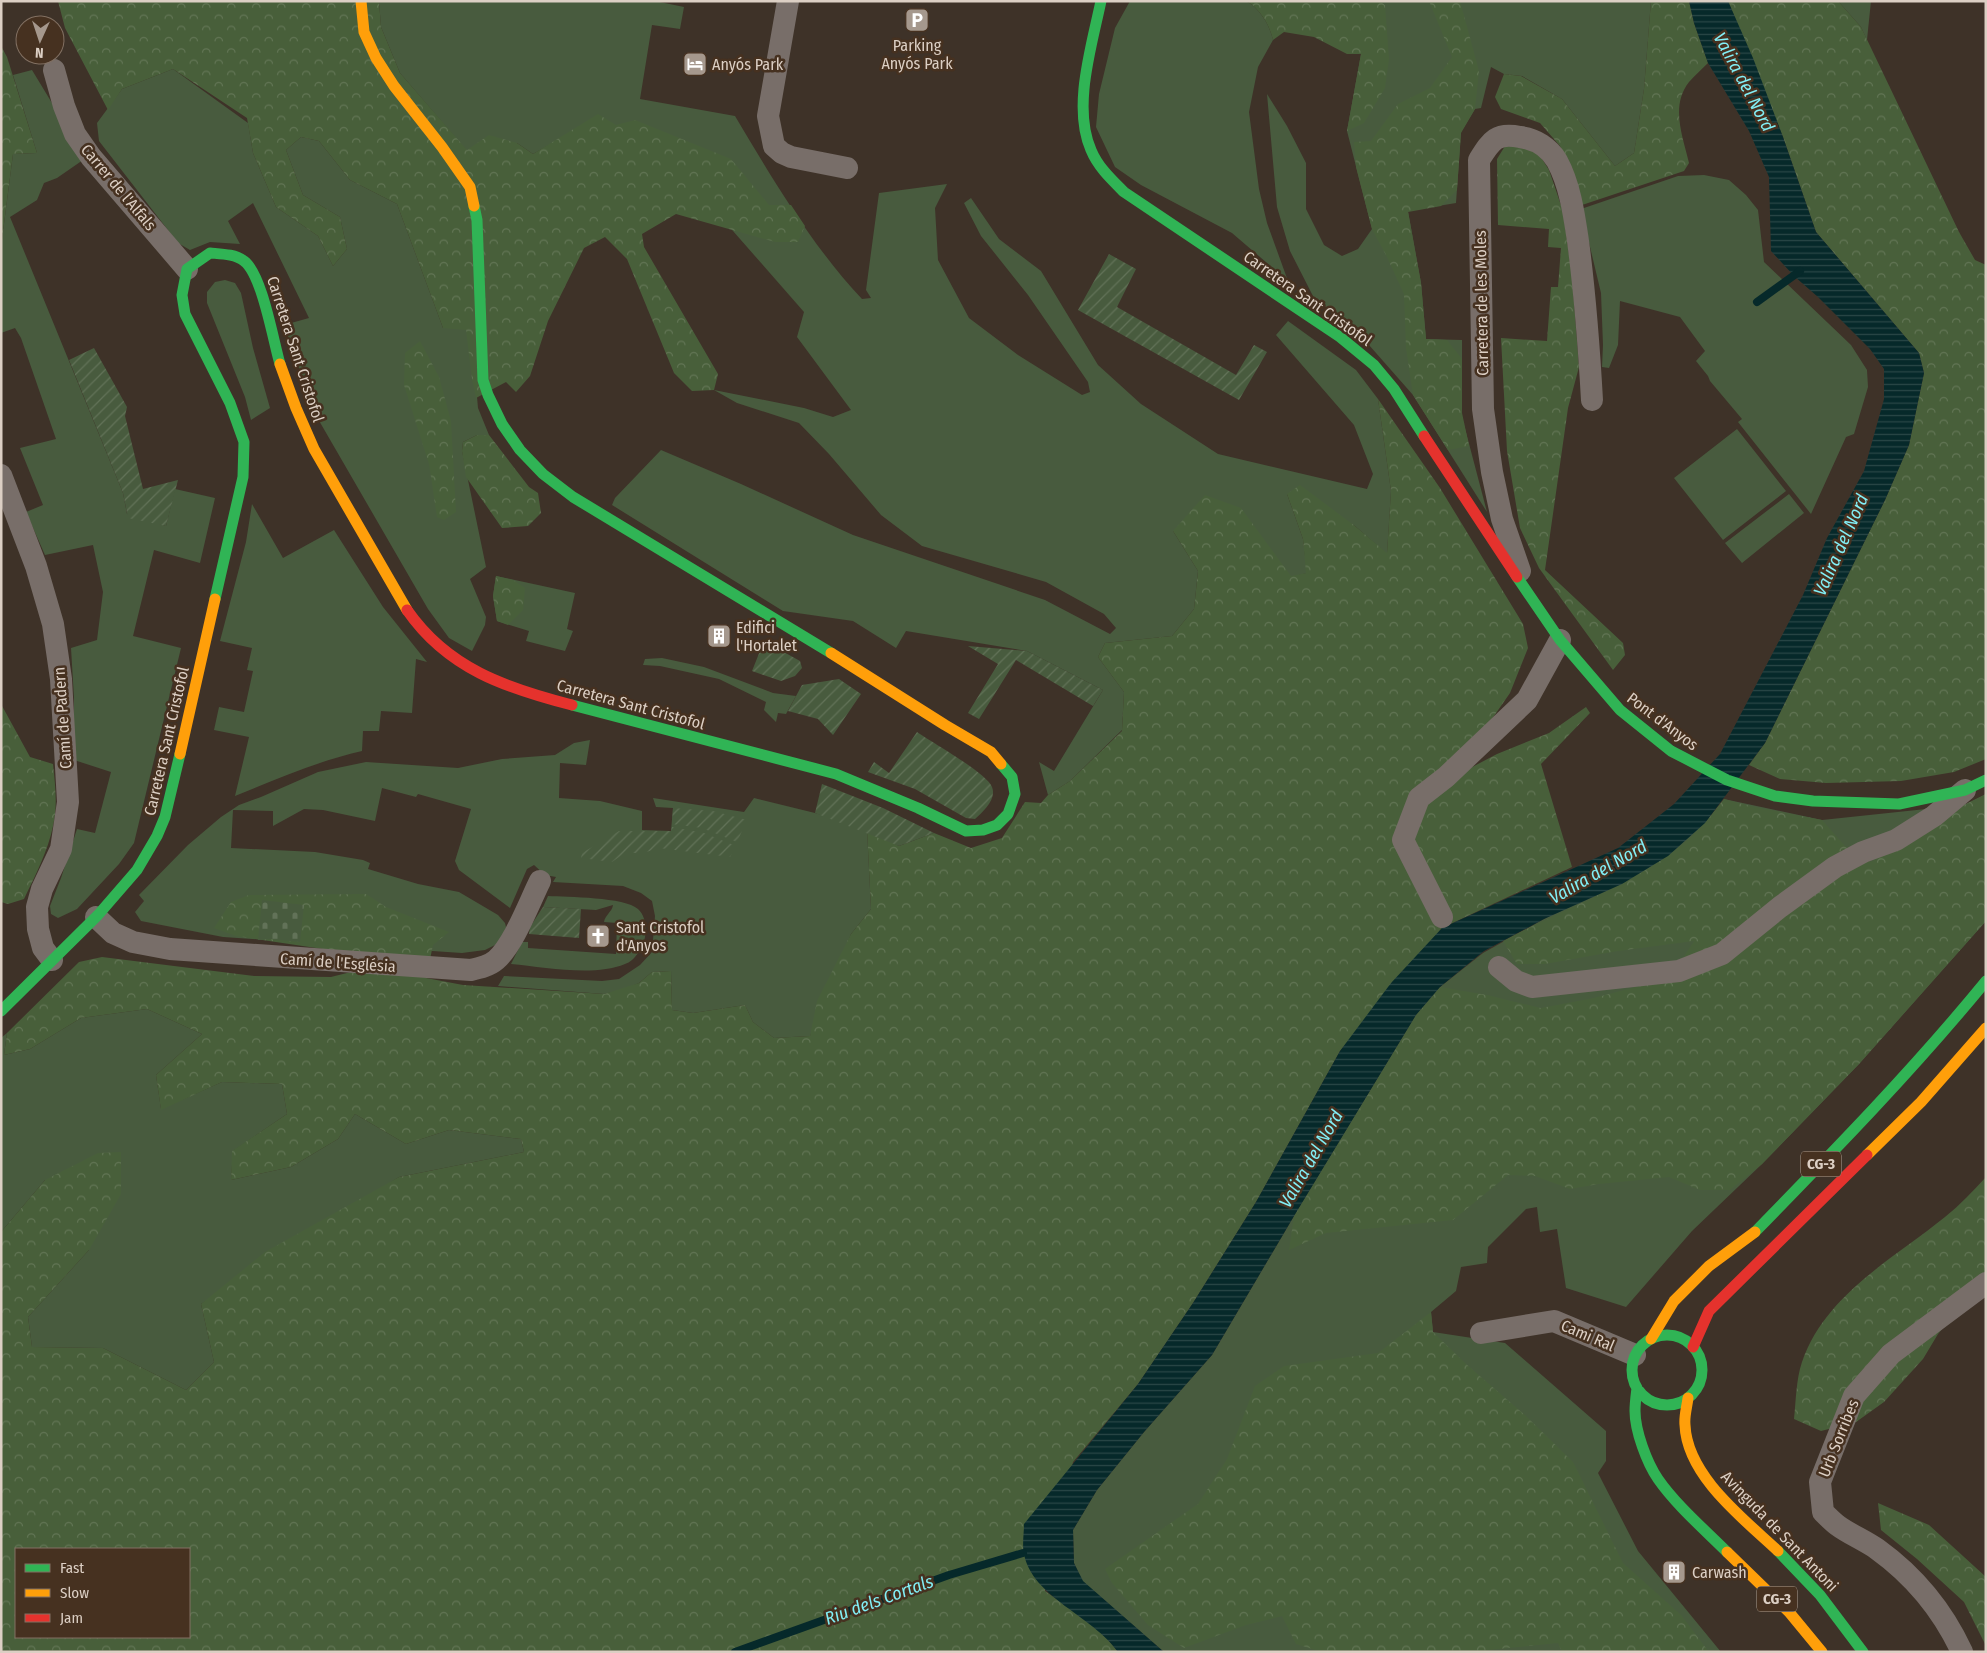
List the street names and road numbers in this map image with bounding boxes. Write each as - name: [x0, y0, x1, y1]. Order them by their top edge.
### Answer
- street label: Carrer de l'Alfals: [77, 140, 160, 234]
- street label: Carretera de les Moles: [1471, 230, 1492, 376]
- street label: Carretera Sant Cristofol: [1240, 247, 1376, 350]
- street label: Carretera Sant Cristofol: [263, 274, 328, 425]
- street label: Carretera Sant Cristofol: [140, 665, 193, 817]
- street label: Camí de Padern: [49, 666, 76, 770]
- street label: Carretera Sant Cristofol: [555, 676, 707, 733]
- street label: Pont d'Anyos: [1623, 688, 1702, 754]
- street label: Camí de l'Església: [279, 949, 397, 976]
- road number: CG-3: [1801, 1152, 1841, 1176]
- street label: Cami Ral: [1558, 1316, 1617, 1355]
- street label: Urb Sorribes: [1814, 1396, 1863, 1480]
- street label: Avinguda de Sant Antoni: [1717, 1467, 1842, 1596]
- road number: CG-3: [1757, 1586, 1797, 1612]

